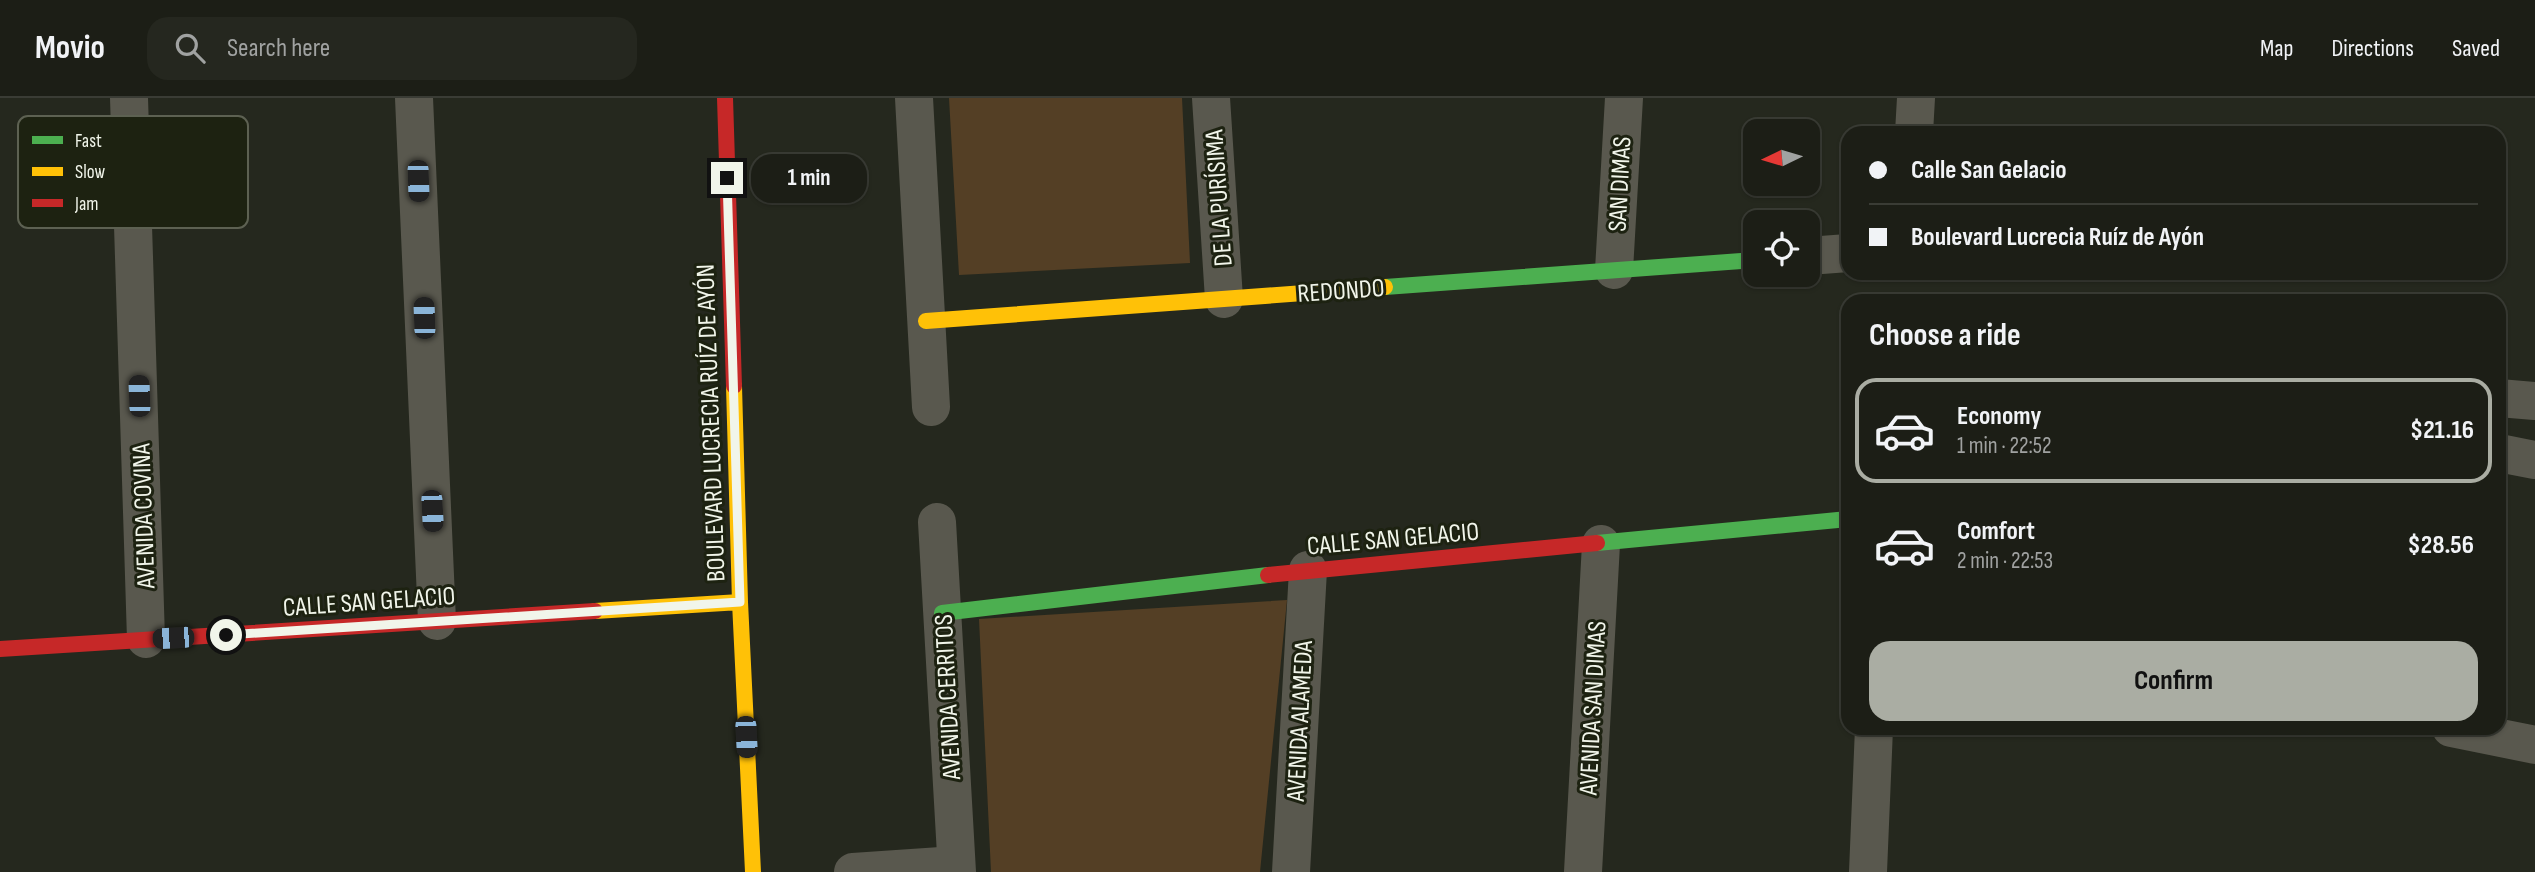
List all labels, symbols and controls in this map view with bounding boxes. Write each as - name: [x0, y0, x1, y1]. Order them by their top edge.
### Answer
- search box: [147, 17, 637, 80]
- text: Movio: [35, 28, 105, 68]
- icon: search: [171, 29, 209, 67]
- text: Search here: [227, 33, 330, 64]
- text: Map: [2260, 34, 2293, 63]
- text: Directions: [2331, 34, 2414, 63]
- text: Saved: [2452, 34, 2500, 63]
- legend: [18, 116, 248, 228]
- north arrow: [1743, 119, 1820, 196]
- map controls: [1743, 119, 1820, 287]
- street label: DE LA PURÍSIMA: [1199, 128, 1240, 267]
- text: Fast: [75, 130, 102, 153]
- street label: SAN DIMAS: [1603, 136, 1638, 233]
- callout: 1 min: [752, 154, 867, 202]
- text: Calle San Gelacio: [1911, 155, 2067, 186]
- car: [407, 160, 430, 202]
- text: Slow: [75, 161, 105, 184]
- route end: [711, 162, 743, 194]
- text: 1 min: [788, 164, 830, 192]
- text: Jam: [74, 193, 98, 216]
- button: locate: [1743, 210, 1820, 287]
- text: Boulevard Lucrecia Ruíz de Ayón: [1911, 222, 2204, 253]
- street label: BOULEVARD LUCRECIA RUÍZ DE AYÓN: [690, 264, 733, 582]
- street label: REDONDO: [1297, 273, 1386, 310]
- car: [413, 297, 436, 339]
- text: Choose a ride: [1869, 316, 2021, 355]
- car: [128, 375, 151, 417]
- icon: car: [1873, 399, 1936, 462]
- text: Economy: [1957, 401, 2041, 432]
- text: $21.16: [2410, 415, 2474, 446]
- text: 1 min · 22:52: [1957, 432, 2052, 460]
- street label: AVENIDA COVINA: [126, 442, 163, 590]
- car: [421, 489, 444, 533]
- icon: car: [1873, 514, 1936, 577]
- text: Comfort: [1957, 516, 2035, 547]
- street label: CALLE SAN GELACIO: [1306, 517, 1481, 562]
- text: $28.56: [2408, 530, 2474, 561]
- text: 2 min · 22:53: [1957, 547, 2053, 575]
- street label: CALLE SAN GELACIO: [282, 581, 456, 624]
- street label: AVENIDA CERRITOS: [929, 613, 968, 781]
- route start: [210, 619, 242, 651]
- street label: AVENIDA SAN DIMAS: [1573, 620, 1614, 797]
- car: [152, 626, 195, 650]
- street label: AVENIDA ALAMEDA: [1281, 639, 1320, 803]
- button: Confirm: [1869, 641, 2478, 721]
- car: [735, 715, 758, 759]

